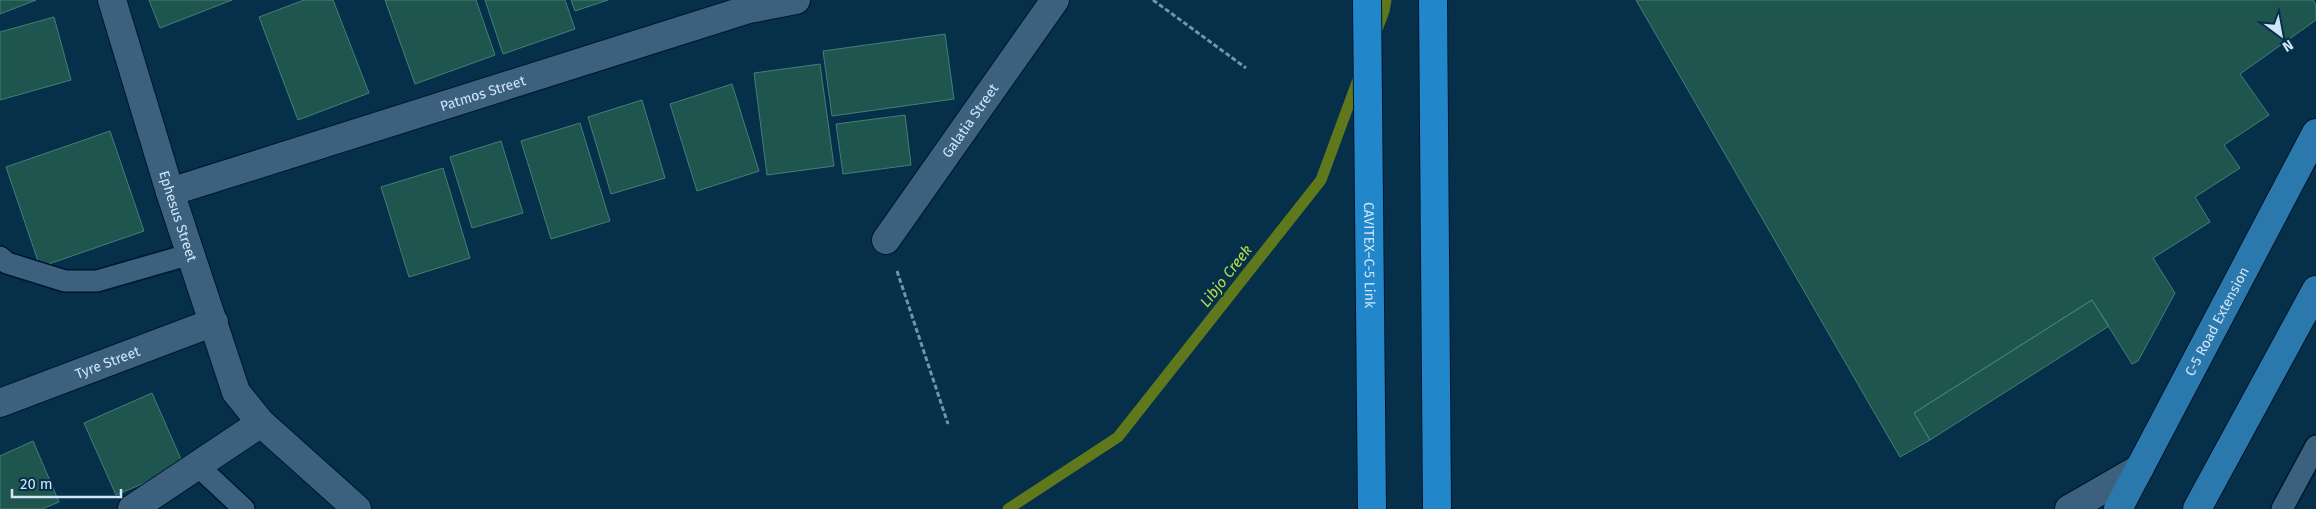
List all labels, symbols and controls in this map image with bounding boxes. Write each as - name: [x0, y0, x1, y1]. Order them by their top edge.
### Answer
- north arrow: [2256, 10, 2306, 60]
- text: N: [2279, 36, 2296, 55]
- street label: Patmos Street: [438, 71, 528, 115]
- street label: Galatia Street: [938, 80, 1002, 161]
- street label: Ephesus Street: [156, 169, 201, 265]
- street label: CAVITEX–C-5 Link: [1360, 202, 1379, 309]
- water label: Libjo Creek: [1196, 241, 1256, 311]
- street label: C-5 Road Extension: [2181, 264, 2253, 379]
- street label: Tyre Street: [73, 342, 143, 382]
- scale bar: [12, 466, 121, 498]
- text: 20 m: [20, 475, 53, 493]

